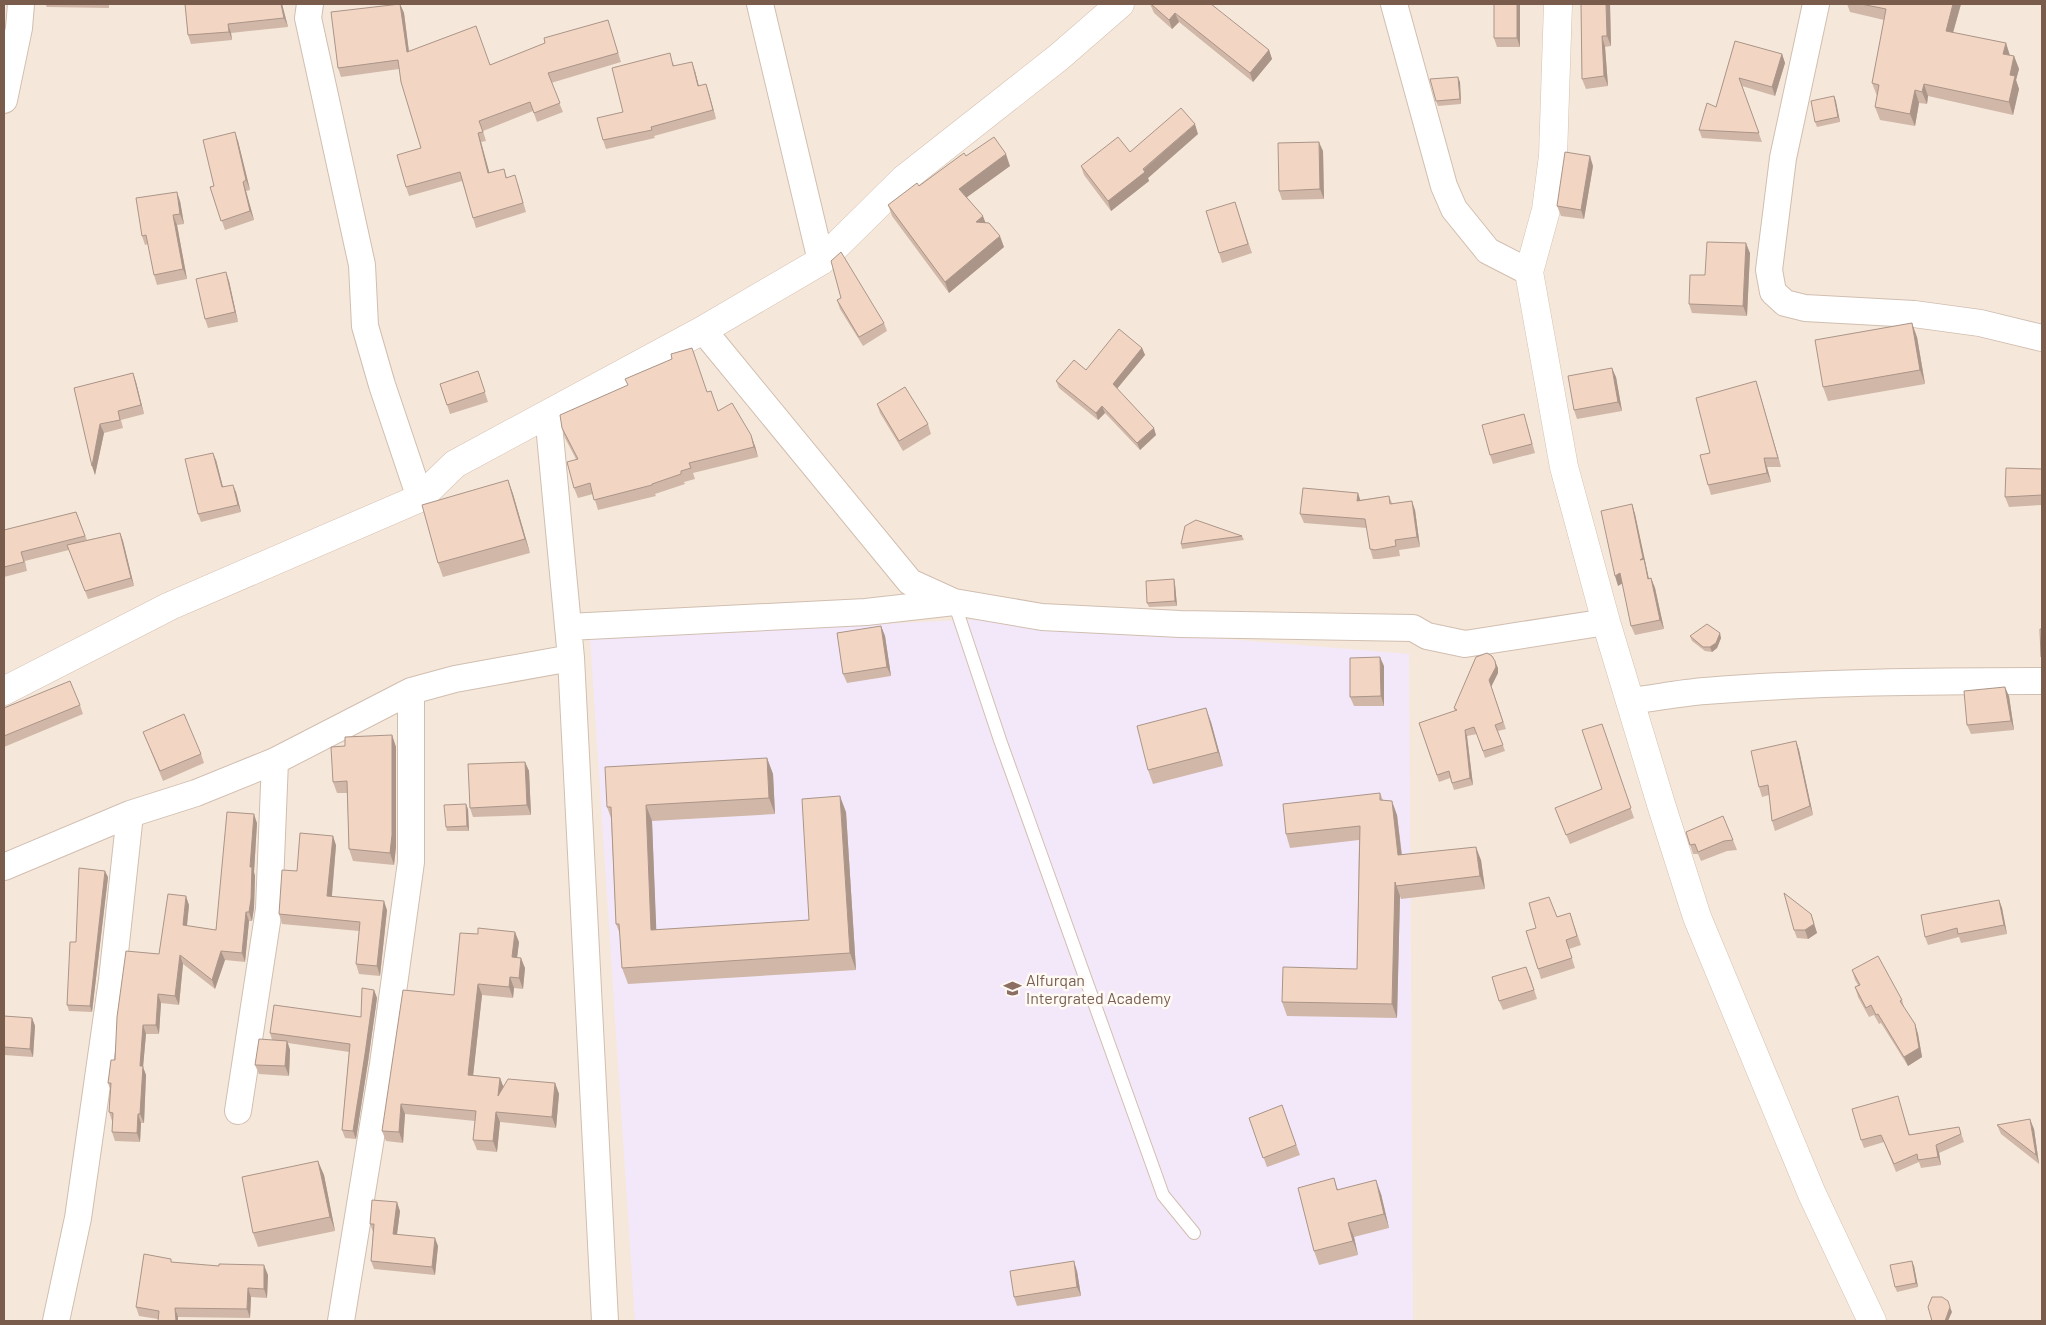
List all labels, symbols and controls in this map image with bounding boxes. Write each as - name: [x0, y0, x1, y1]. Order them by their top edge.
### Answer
- place label: Alfurqan Intergrated Academy: [1026, 970, 1171, 1007]
- school or university icon: Alfurqan Intergrated Academy: [1002, 978, 1022, 998]

